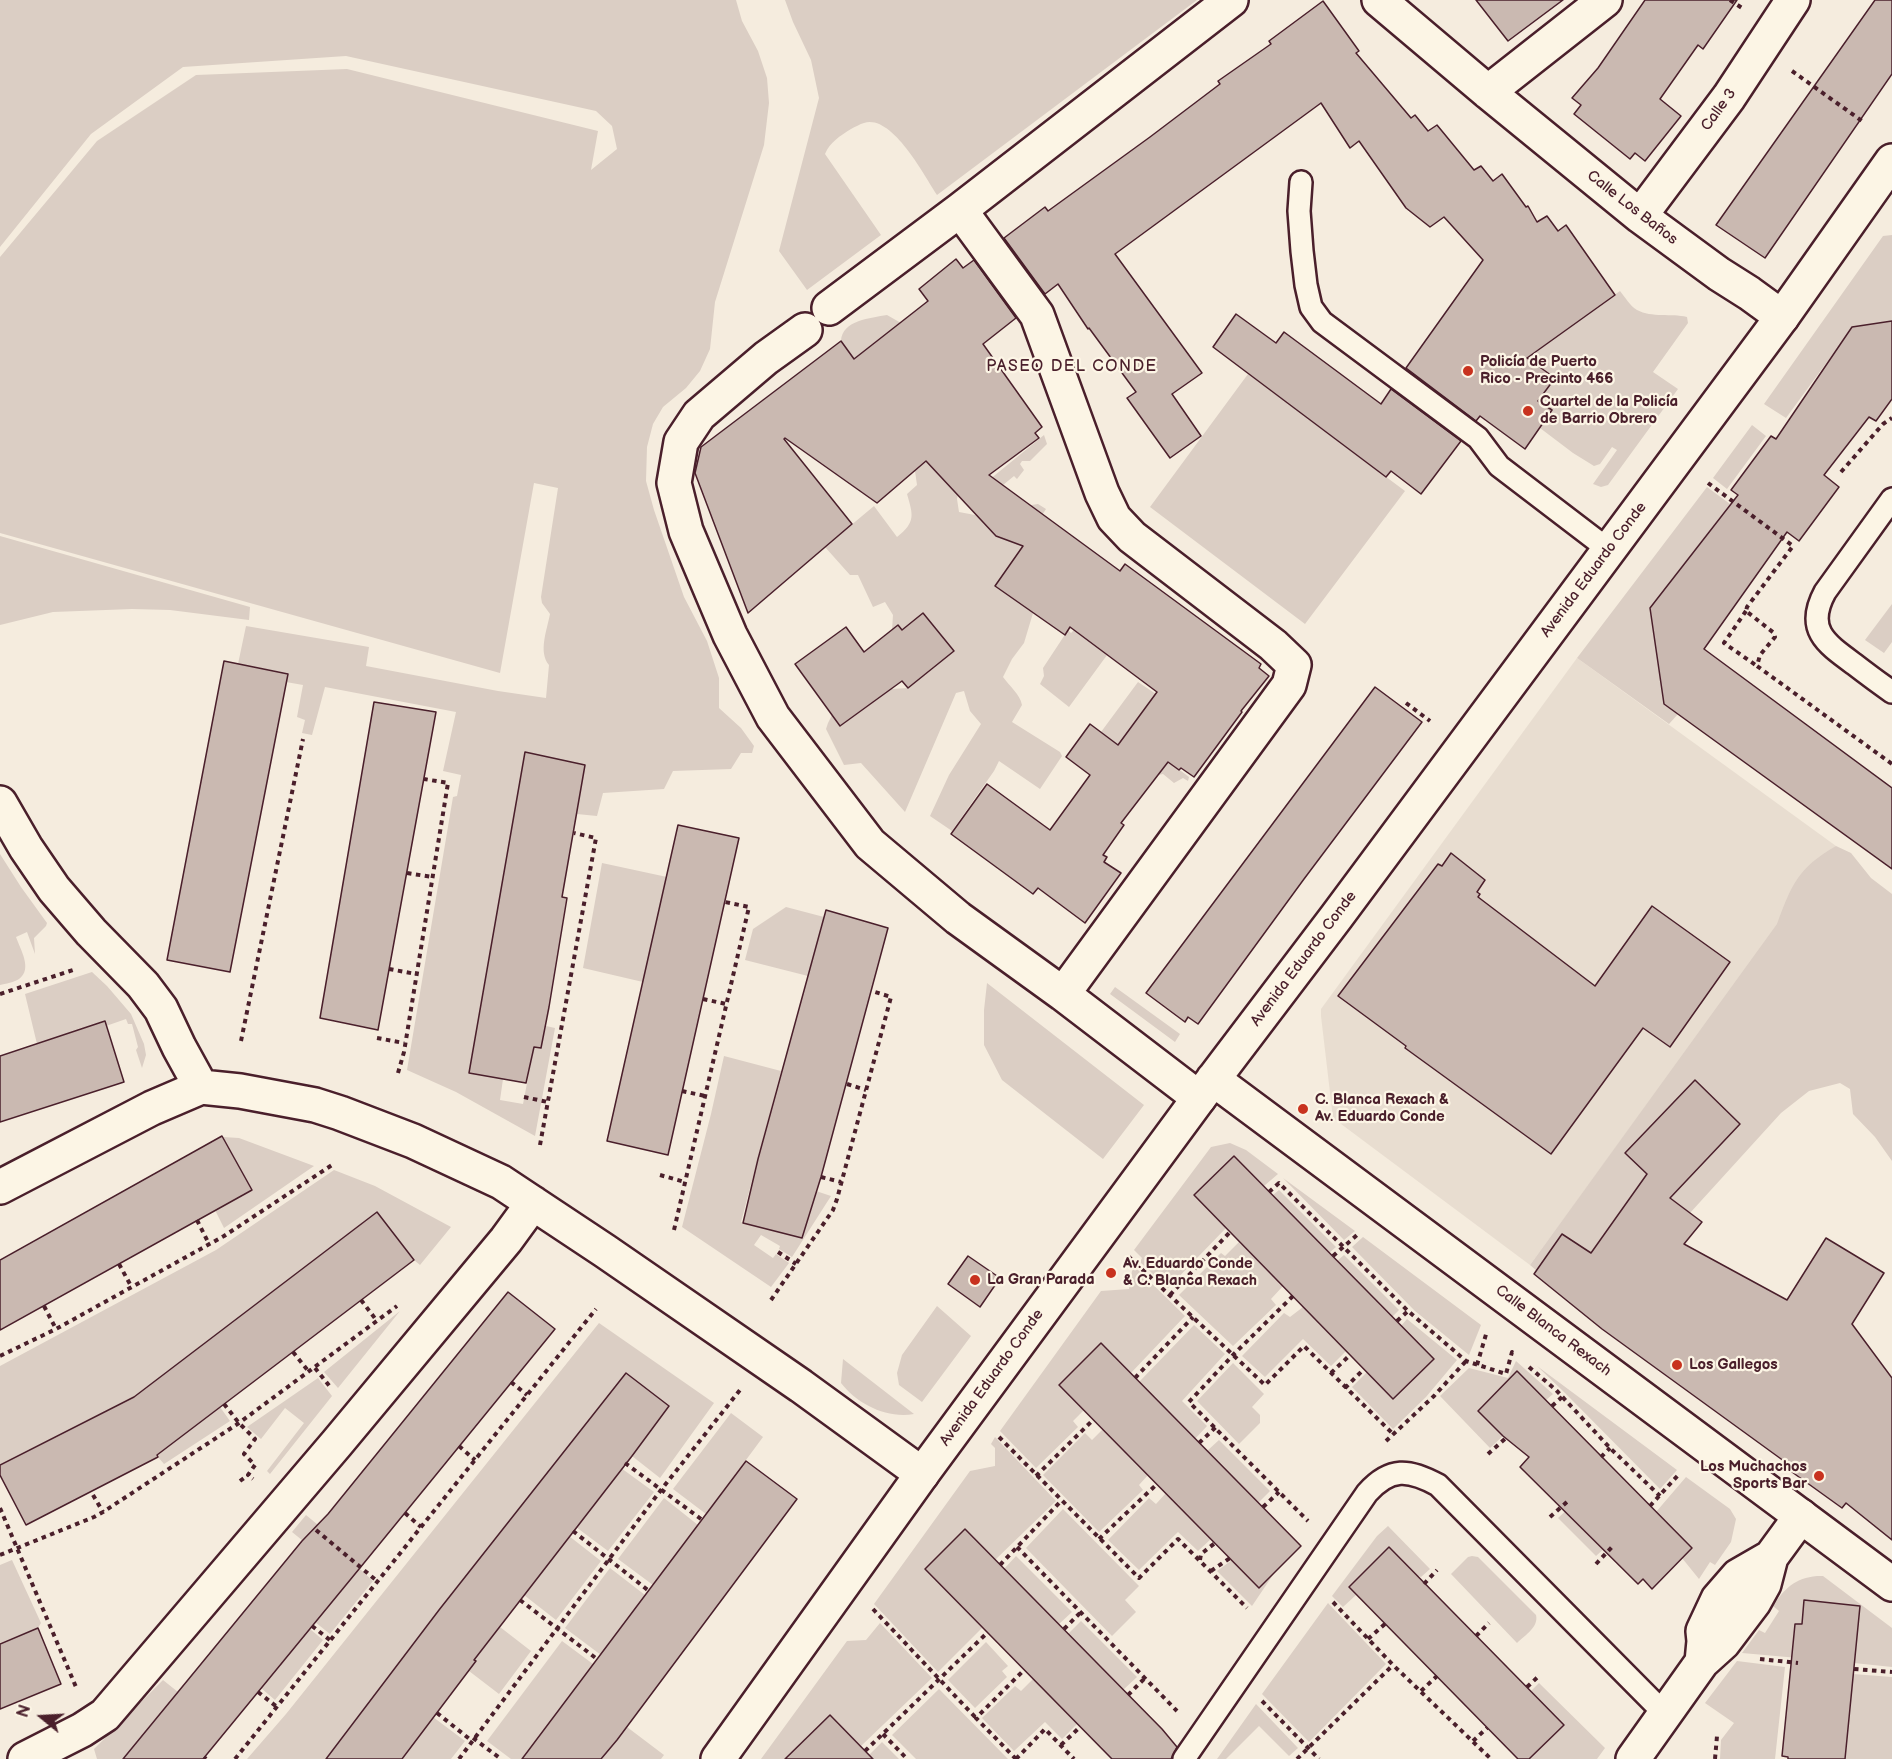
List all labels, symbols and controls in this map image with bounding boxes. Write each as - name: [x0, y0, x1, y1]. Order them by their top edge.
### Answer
- street label: Calle 3: [1698, 85, 1740, 135]
- street label: Calle Los Baños: [1583, 167, 1681, 249]
- place label: Policía de Puerto Rico - Precinto 466: [1480, 353, 1613, 388]
- district label: PASEO DEL CONDE: [986, 357, 1158, 377]
- marker: Policía de Puerto Rico - Precinto 466: [1461, 364, 1475, 378]
- place label: Cuartel de la Policía de Barrio Obrero: [1540, 393, 1678, 428]
- marker: Cuartel de la Policía de Barrio Obrero: [1521, 404, 1535, 418]
- street label: Avenida Eduardo Conde: [1537, 499, 1651, 641]
- street label: Avenida Eduardo Conde: [1247, 888, 1361, 1030]
- place label: C. Blanca Rexach & Av. Eduardo Conde: [1315, 1091, 1449, 1126]
- marker: C. Blanca Rexach & Av. Eduardo Conde: [1296, 1102, 1310, 1116]
- place label: Av. Eduardo Conde & C. Blanca Rexach: [1123, 1255, 1257, 1290]
- marker: Av. Eduardo Conde & C. Blanca Rexach: [1104, 1266, 1118, 1280]
- place label: La Gran Parada: [987, 1271, 1095, 1289]
- marker: La Gran Parada: [968, 1273, 982, 1287]
- street label: Calle Blanca Rexach: [1492, 1282, 1614, 1380]
- street label: Avenida Eduardo Conde: [936, 1306, 1048, 1450]
- place label: Los Gallegos: [1689, 1356, 1778, 1374]
- marker: Los Gallegos: [1670, 1358, 1684, 1372]
- place label: Los Muchachos Sports Bar: [1700, 1458, 1807, 1493]
- marker: Los Muchachos Sports Bar: [1812, 1469, 1826, 1483]
- north arrow: [12, 1687, 72, 1747]
- text: N: [14, 1703, 35, 1720]

